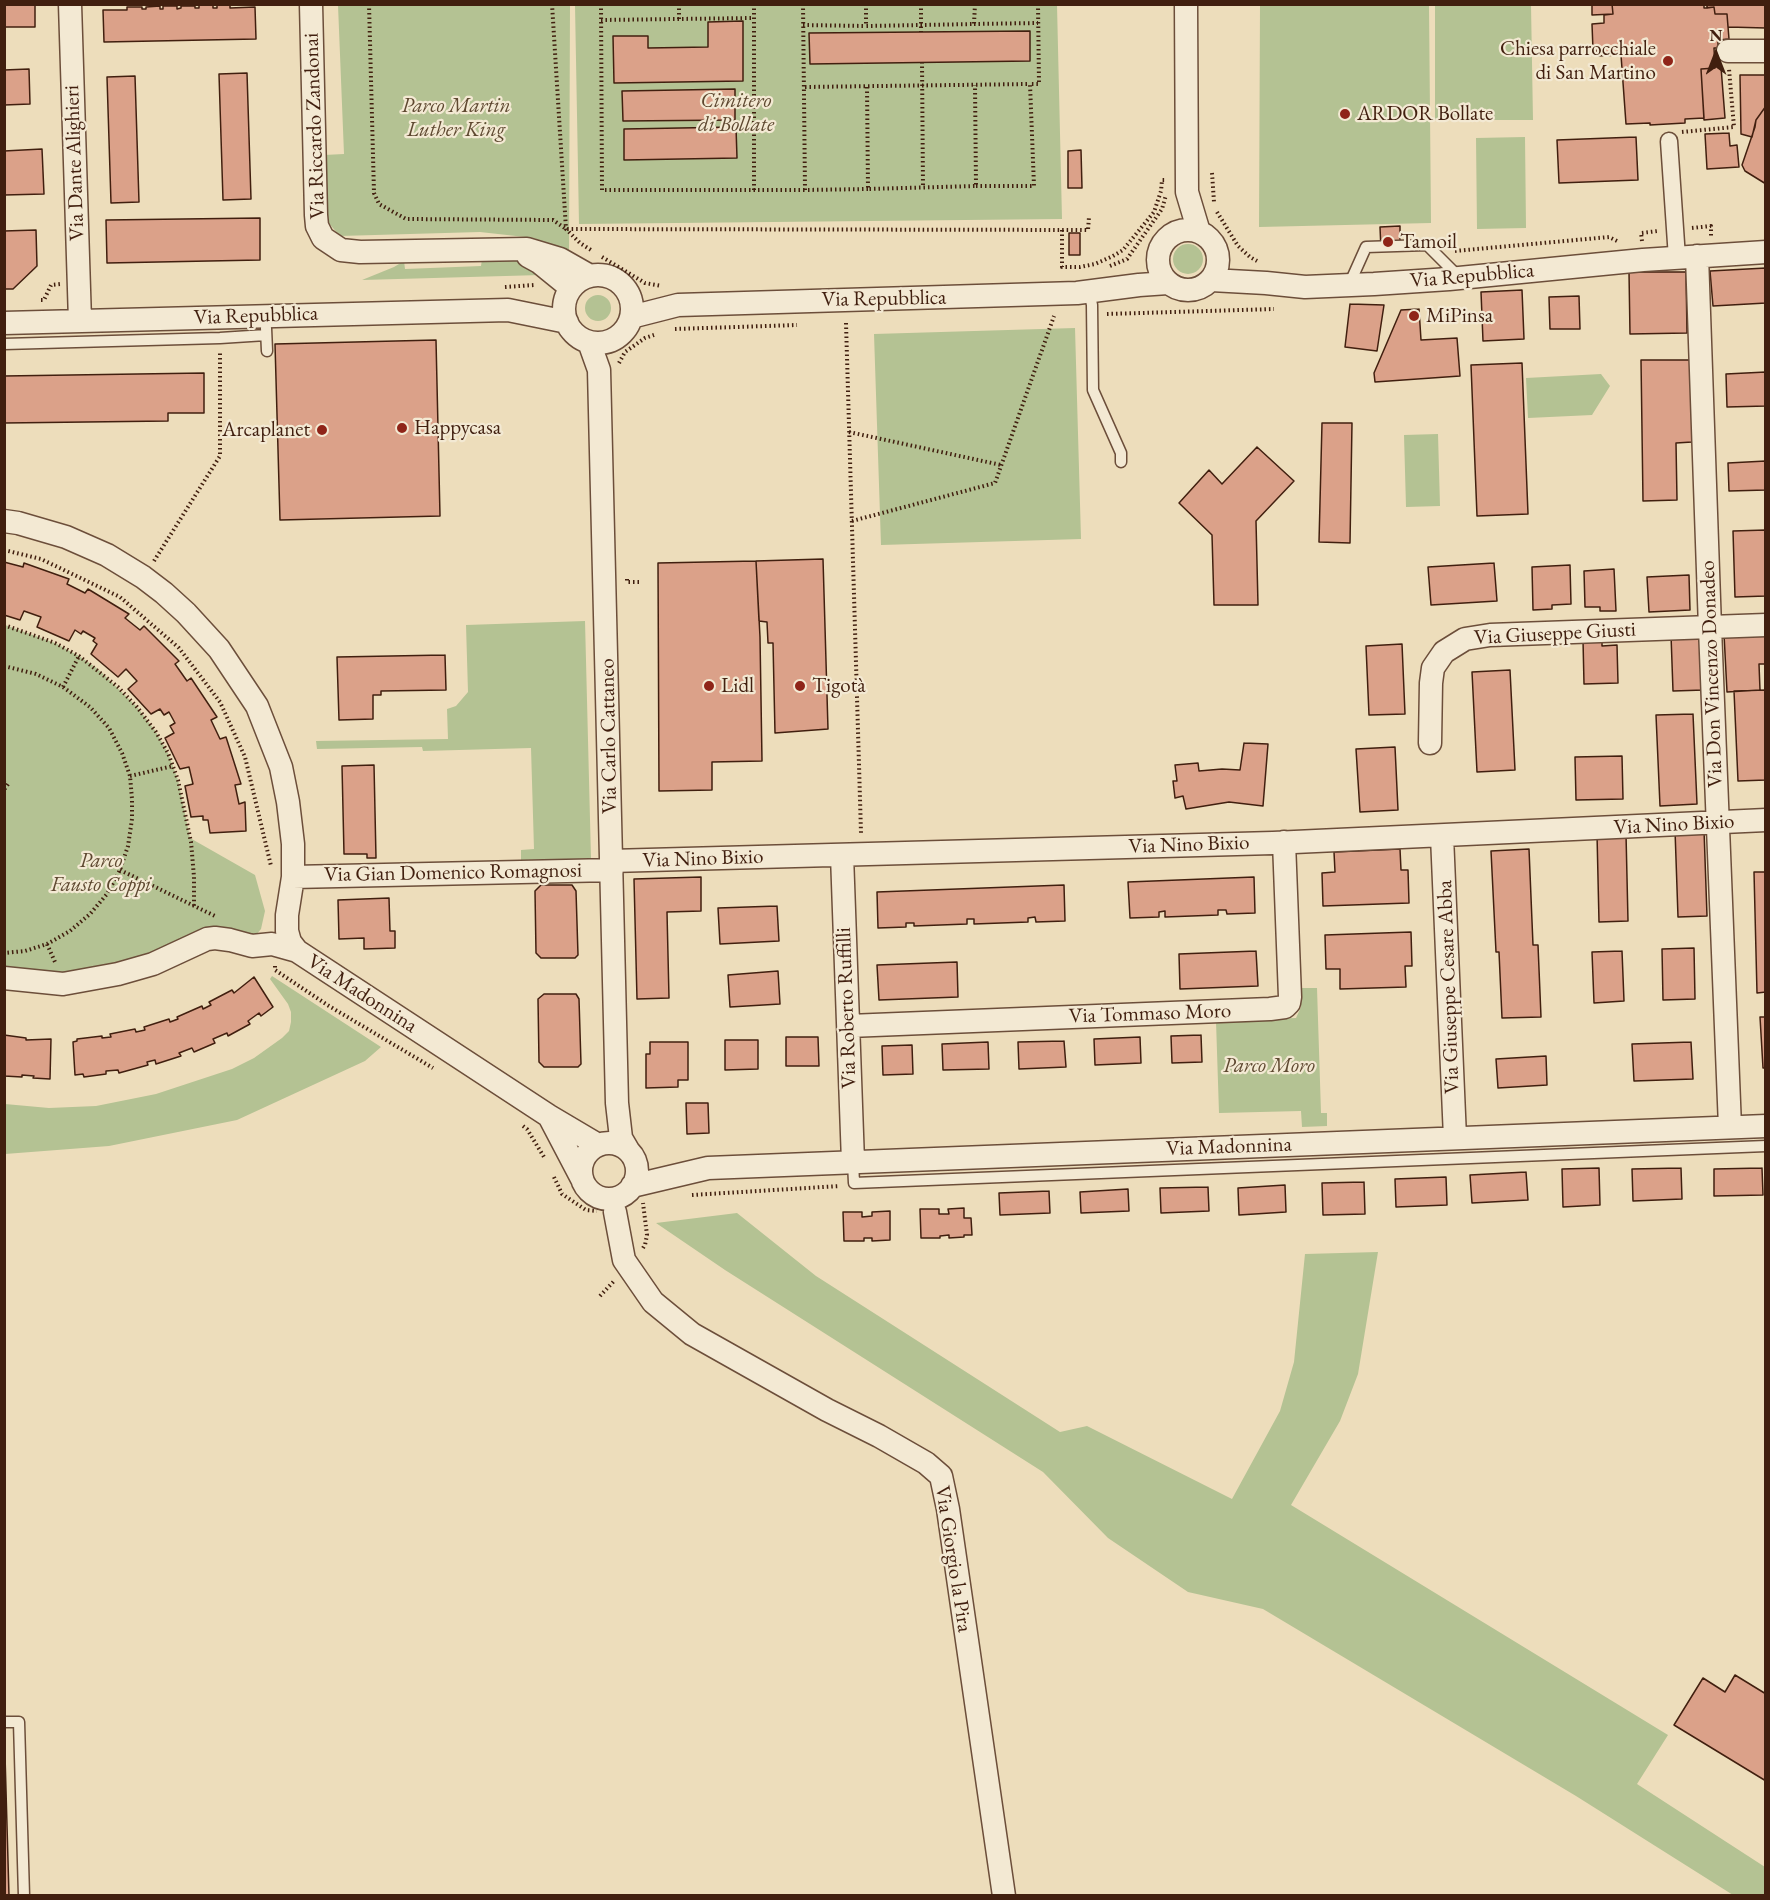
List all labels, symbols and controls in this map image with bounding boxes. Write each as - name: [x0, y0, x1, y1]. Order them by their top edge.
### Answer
- north arrow: [1686, 24, 1746, 84]
- text: N: [1710, 25, 1722, 46]
- street label: Via Riccardo Zandonai: [299, 32, 331, 220]
- place label: Chiesa parrocchiale di San Martino: [1500, 36, 1656, 86]
- marker: Chiesa parrocchiale di San Martino: [1661, 54, 1675, 68]
- street label: Via Dante Alighieri: [60, 85, 90, 241]
- park label: Cimitero di Bollate: [698, 88, 774, 138]
- park label: Parco Martin Luther King: [402, 93, 510, 143]
- place label: ARDOR Bollate: [1357, 101, 1493, 127]
- marker: ARDOR Bollate: [1338, 107, 1352, 121]
- place label: Tamoil: [1400, 229, 1457, 255]
- marker: Tamoil: [1381, 235, 1395, 249]
- street label: Via Repubblica: [1409, 258, 1535, 294]
- street label: Via Repubblica: [821, 285, 947, 313]
- street label: Via Repubblica: [193, 301, 319, 331]
- place label: MiPinsa: [1426, 303, 1493, 329]
- marker: MiPinsa: [1407, 309, 1421, 323]
- place label: Happycasa: [414, 415, 501, 441]
- place label: Arcaplanet: [222, 417, 310, 443]
- marker: Happycasa: [395, 421, 409, 435]
- marker: Arcaplanet: [315, 423, 329, 437]
- street label: Via Don Vincenzo Donadeo: [1695, 560, 1729, 788]
- street label: Via Giuseppe Giusti: [1473, 617, 1637, 651]
- street label: Via Carlo Cattaneo: [595, 658, 623, 814]
- place label: Lidl: [721, 673, 754, 699]
- place label: Tigotà: [812, 673, 866, 699]
- marker: Lidl: [702, 679, 716, 693]
- marker: Tigotà: [793, 679, 807, 693]
- street label: Via Nino Bixio: [1613, 809, 1735, 841]
- street label: Via Nino Bixio: [1128, 830, 1250, 860]
- street label: Via Nino Bixio: [642, 844, 764, 874]
- park label: Parco Fausto Coppi: [51, 848, 151, 898]
- street label: Via Gian Domenico Romagnosi: [324, 858, 582, 888]
- street label: Via Giuseppe Cesare Abba: [1433, 880, 1465, 1094]
- street label: Via Roberto Ruffilli: [832, 927, 862, 1089]
- street label: Via Madonnina: [302, 949, 422, 1039]
- street label: Via Tommaso Moro: [1068, 999, 1232, 1029]
- park label: Parco Moro: [1223, 1053, 1315, 1079]
- street label: Via Madonnina: [1166, 1132, 1292, 1162]
- street label: Via Giorgio la Pira: [929, 1484, 977, 1634]

